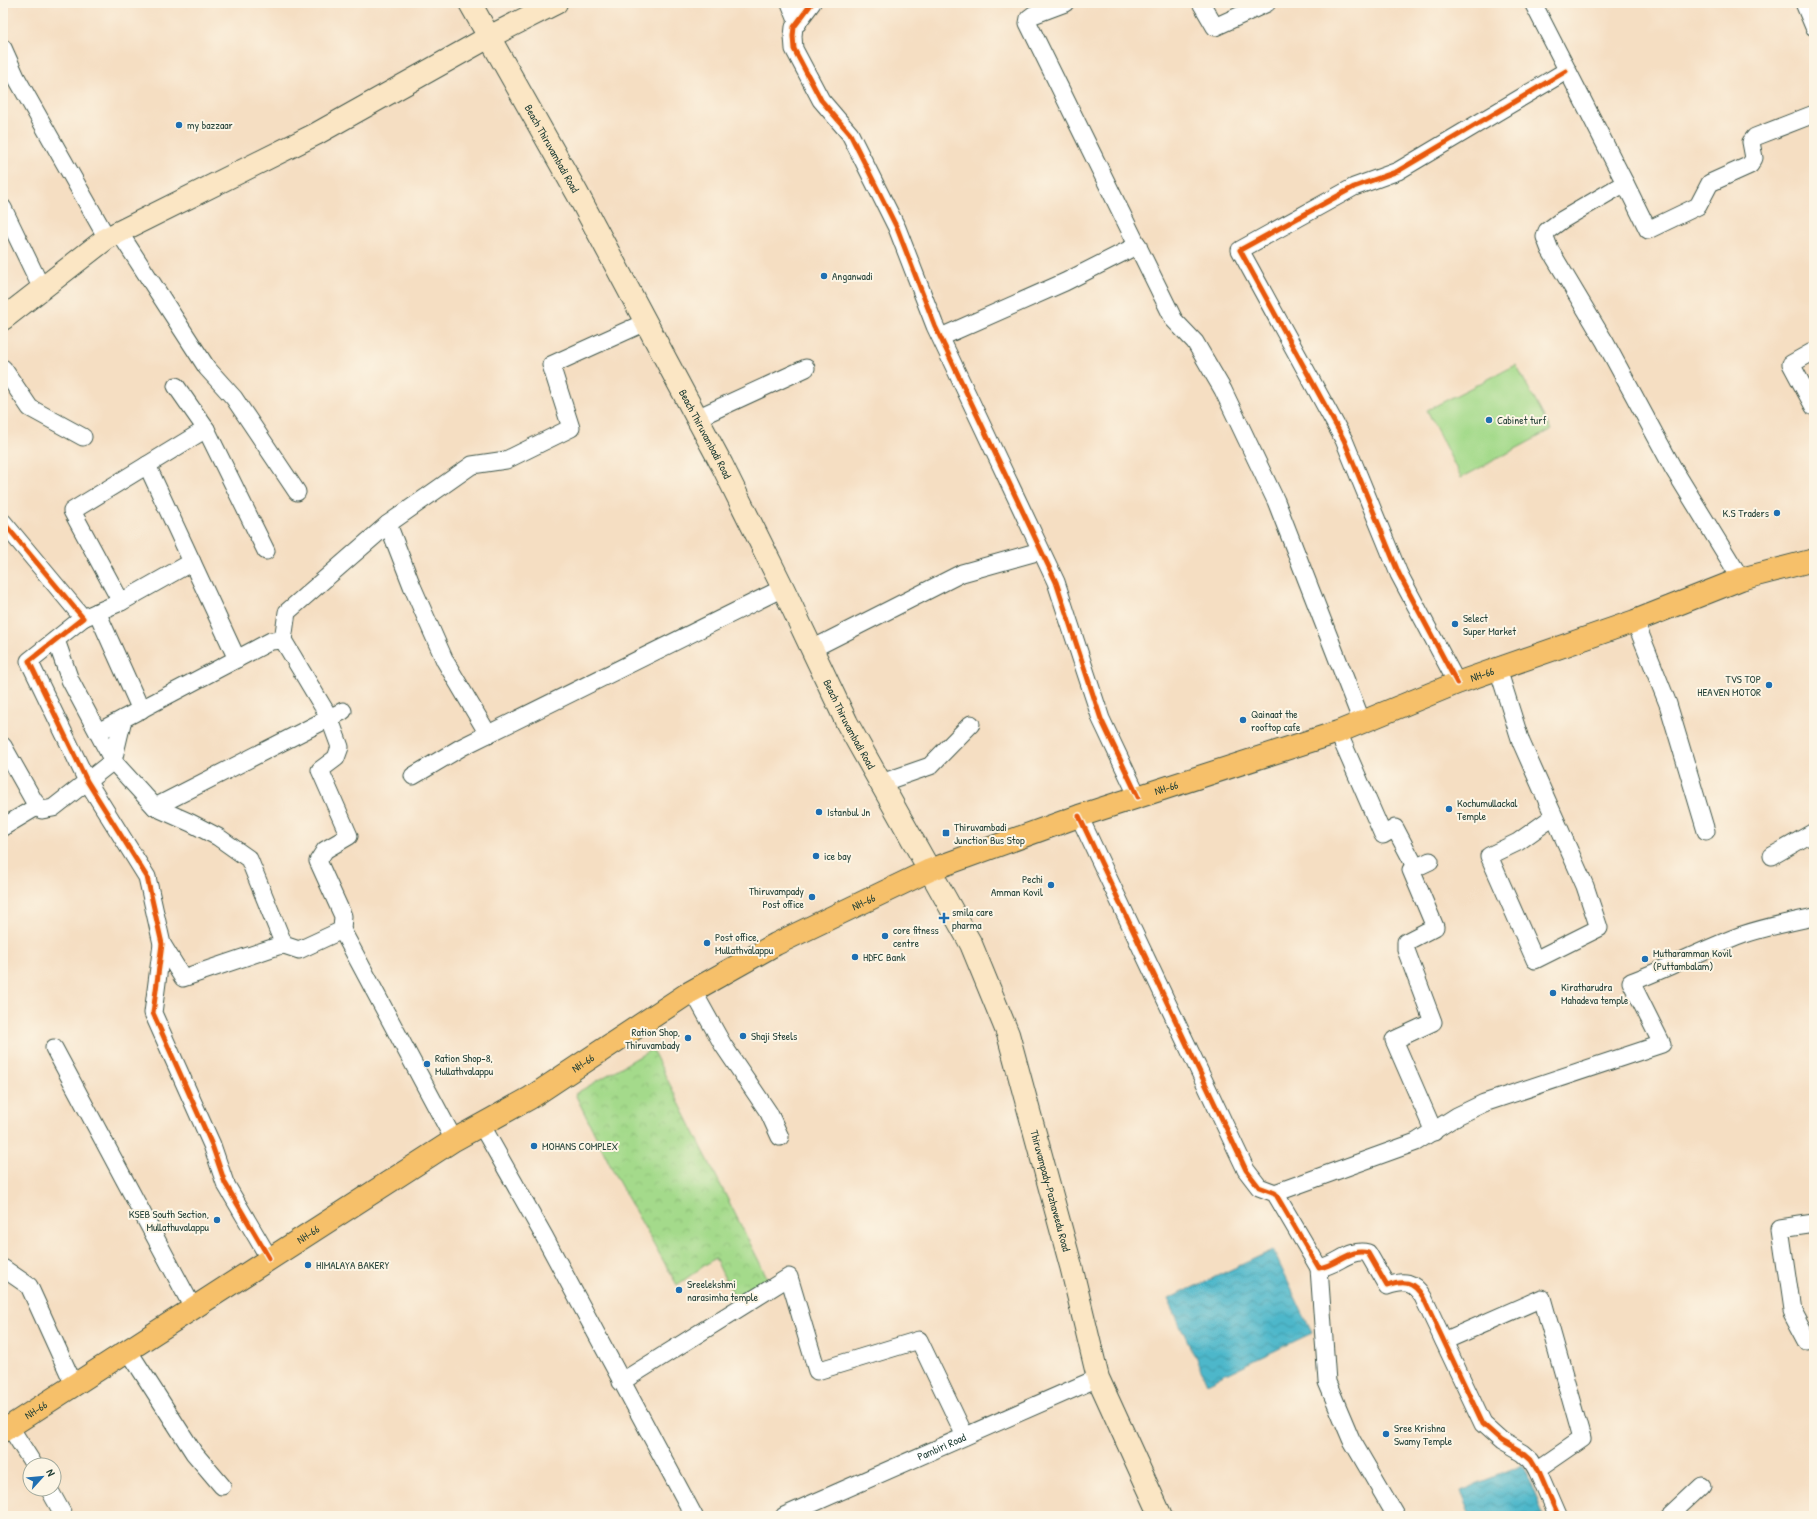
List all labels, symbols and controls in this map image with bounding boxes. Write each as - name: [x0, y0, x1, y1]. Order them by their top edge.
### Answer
- street label: Beach Thiruvambadi Road: [522, 102, 583, 196]
- place label: my bazzaar: [187, 118, 234, 132]
- marker: my bazzaar: [174, 120, 184, 130]
- place label: Anganwadi: [832, 269, 873, 283]
- marker: Anganwadi: [819, 271, 829, 281]
- street label: Beach Thiruvambadi Road: [676, 387, 735, 481]
- place label: Cabinet turf: [1497, 413, 1546, 427]
- marker: Cabinet turf: [1484, 415, 1494, 425]
- place label: K.S Traders: [1722, 506, 1769, 520]
- marker: K.S Traders: [1772, 508, 1782, 518]
- place label: Select Super Market: [1463, 611, 1516, 638]
- marker: Select Super Market: [1450, 619, 1460, 629]
- street label: NH-66: [1468, 663, 1497, 685]
- place label: TVS TOP HEAVEN MOTOR: [1697, 672, 1761, 699]
- street label: Beach Thiruvambadi Road: [820, 677, 879, 772]
- marker: TVS TOP HEAVEN MOTOR: [1764, 680, 1774, 690]
- place label: Qainaat the rooftop cafe: [1251, 707, 1301, 734]
- marker: Qainaat the rooftop cafe: [1238, 715, 1248, 725]
- street label: NH-66: [1153, 777, 1180, 798]
- place label: Kochumullackal Temple: [1457, 796, 1518, 823]
- marker: Kochumullackal Temple: [1444, 804, 1454, 814]
- place label: Istanbul Jn: [827, 805, 870, 819]
- marker: Istanbul Jn: [814, 807, 824, 817]
- place label: Thiruvambadi Junction Bus Stop: [954, 820, 1025, 847]
- marker: Thiruvambadi Junction Bus Stop: [941, 828, 951, 838]
- place label: ice bay: [824, 849, 851, 863]
- marker: ice bay: [811, 851, 821, 861]
- place label: Pechi Amman Kovil: [991, 872, 1043, 899]
- marker: Pechi Amman Kovil: [1046, 880, 1056, 890]
- place label: Thiruvampady Post office: [749, 884, 805, 911]
- street label: NH-66: [849, 890, 878, 914]
- marker: Thiruvampady Post office: [807, 892, 817, 902]
- place label: smila care pharma: [952, 905, 994, 932]
- marker: smila care pharma: [939, 913, 949, 923]
- place label: core fitness centre: [893, 923, 939, 950]
- place label: Post office, Mullathvalappu: [715, 930, 774, 957]
- marker: core fitness centre: [880, 931, 890, 941]
- marker: Post office, Mullathvalappu: [702, 938, 712, 948]
- place label: Mutharamman Kovil (Puttambalam): [1653, 946, 1732, 973]
- place label: HDFC Bank: [863, 950, 906, 964]
- marker: HDFC Bank: [850, 952, 860, 962]
- marker: Mutharamman Kovil (Puttambalam): [1640, 954, 1650, 964]
- place label: Kiratharudra Mahadeva temple: [1561, 980, 1629, 1007]
- marker: Kiratharudra Mahadeva temple: [1548, 988, 1558, 998]
- place label: Ration Shop, Thiruvambady: [625, 1025, 680, 1052]
- place label: Shaji Steels: [751, 1029, 797, 1043]
- marker: Shaji Steels: [738, 1031, 748, 1041]
- marker: Ration Shop, Thiruvambady: [683, 1033, 693, 1043]
- street label: NH-66: [569, 1050, 597, 1076]
- place label: Ration Shop-8, Mullathvalappu: [435, 1051, 494, 1078]
- marker: Ration Shop-8, Mullathvalappu: [422, 1059, 432, 1069]
- street label: Thiruvampady-Pazhaveedu Road: [1027, 1128, 1074, 1254]
- place label: MOHANS COMPLEX: [542, 1139, 619, 1153]
- marker: MOHANS COMPLEX: [529, 1141, 539, 1151]
- place label: KSEB South Section, Mullathuvalappu: [129, 1207, 210, 1234]
- marker: KSEB South Section, Mullathuvalappu: [212, 1215, 222, 1225]
- street label: NH-66: [294, 1221, 323, 1247]
- place label: HIMALAYA BAKERY: [316, 1258, 389, 1272]
- marker: HIMALAYA BAKERY: [303, 1260, 313, 1270]
- place label: Sreelekshmi narasimha temple: [687, 1277, 759, 1304]
- marker: Sreelekshmi narasimha temple: [674, 1285, 684, 1295]
- street label: NH-66: [22, 1397, 50, 1422]
- place label: Sree Krishna Swamy Temple: [1394, 1421, 1453, 1448]
- marker: Sree Krishna Swamy Temple: [1381, 1429, 1391, 1439]
- street label: Pambiri Road: [915, 1430, 968, 1464]
- north arrow: [22, 1457, 62, 1497]
- text: N: [43, 1467, 59, 1478]

